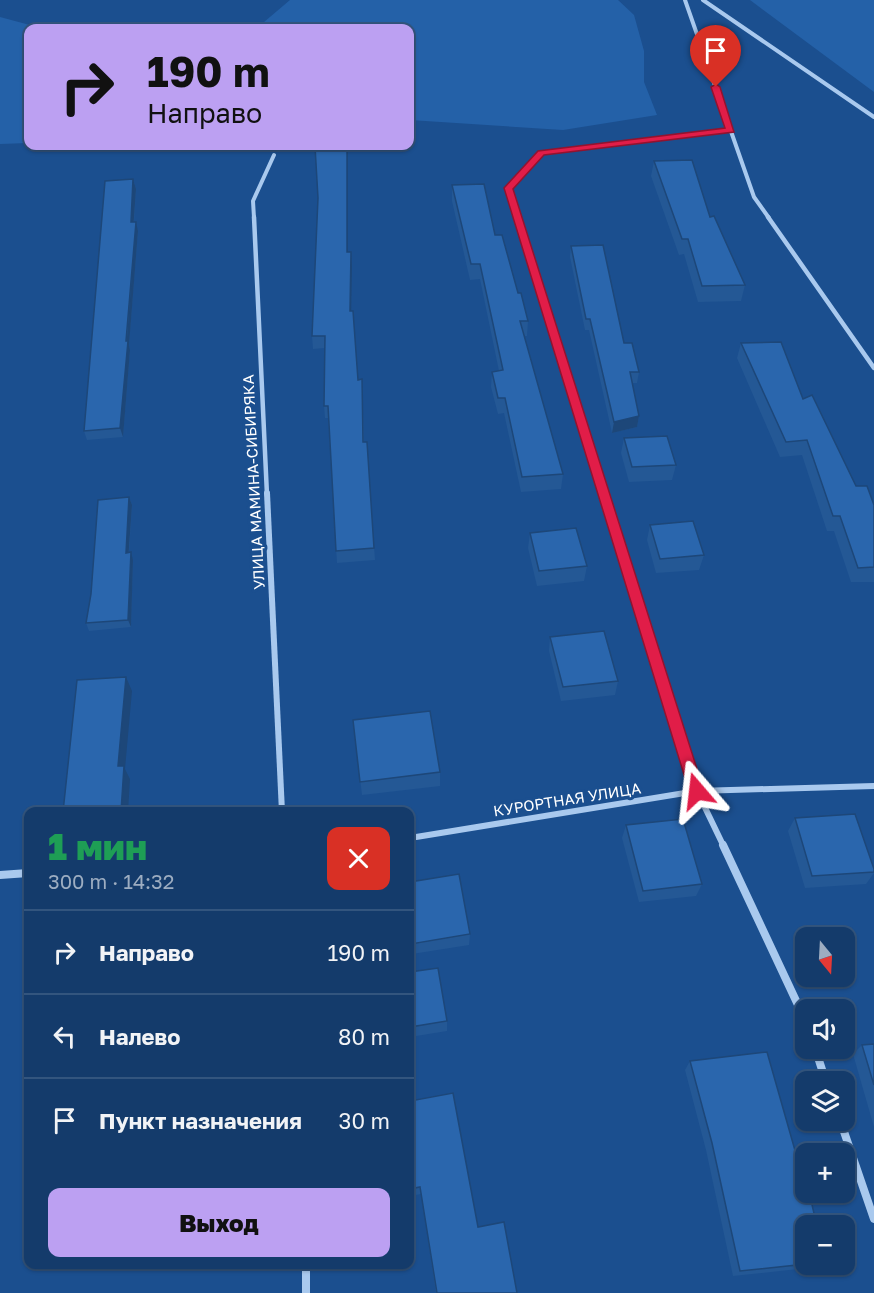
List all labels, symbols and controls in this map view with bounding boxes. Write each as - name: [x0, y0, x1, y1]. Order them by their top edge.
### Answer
- pin: [690, 25, 741, 87]
- icon: arrive: [699, 34, 732, 67]
- text: 190 m: [147, 46, 270, 96]
- icon: right: [48, 48, 126, 126]
- text: Направо: [147, 97, 262, 129]
- street label: УЛИЦА МАМИНА-СИБИРЯКА: [238, 374, 268, 590]
- position arrow: [665, 759, 729, 823]
- street label: КУРОРТНАЯ УЛИЦА: [492, 778, 642, 820]
- text: 1 мин: [48, 825, 147, 868]
- button: close: [327, 827, 390, 890]
- text: 300 m · 14:32: [48, 869, 174, 893]
- north arrow: [795, 927, 855, 987]
- map controls: [795, 927, 855, 1275]
- icon: right: [48, 936, 81, 969]
- text: Направо: [99, 939, 194, 966]
- text: 190 m: [327, 939, 390, 966]
- button: sound: [795, 999, 855, 1059]
- icon: left: [48, 1020, 81, 1053]
- text: Налево: [99, 1023, 181, 1050]
- text: 80 m: [338, 1023, 390, 1050]
- button: layers: [795, 1071, 855, 1131]
- icon: arrive: [48, 1104, 81, 1137]
- text: Пункт назначения: [99, 1107, 302, 1134]
- text: 30 m: [339, 1107, 390, 1134]
- button: +: [795, 1143, 855, 1203]
- button: Выход: [48, 1188, 390, 1257]
- button: −: [795, 1215, 855, 1275]

